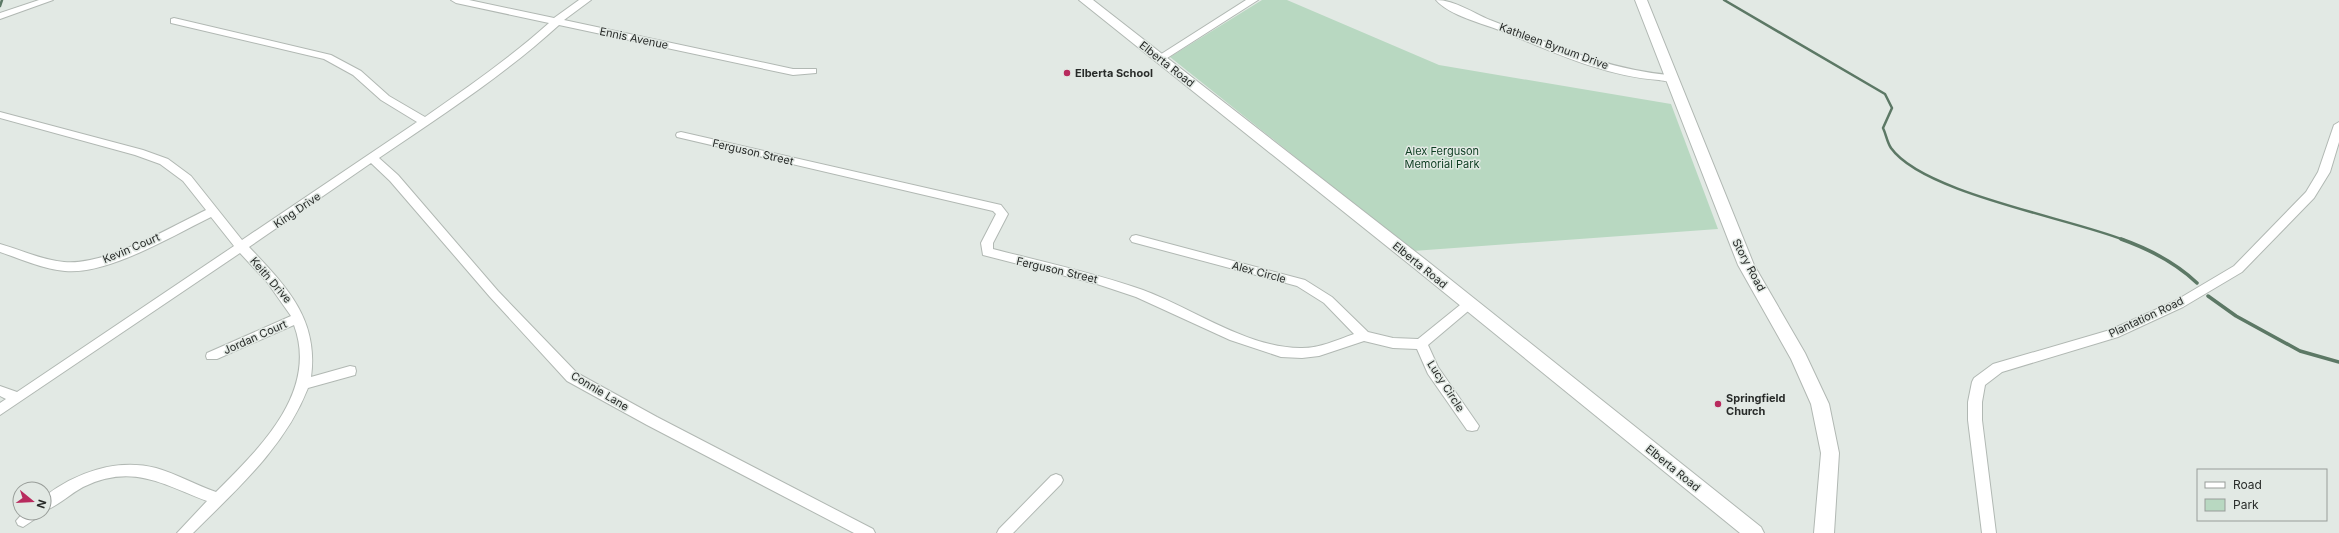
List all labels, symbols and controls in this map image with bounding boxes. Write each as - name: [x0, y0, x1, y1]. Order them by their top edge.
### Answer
- street label: Kathleen Bynum Drive: [1497, 20, 1611, 72]
- street label: Ennis Avenue: [598, 24, 670, 52]
- street label: Elberta Road: [1137, 38, 1197, 90]
- place label: Elberta School: [1075, 66, 1153, 80]
- marker: Elberta School: [1062, 68, 1072, 78]
- street label: Ferguson Street: [711, 136, 795, 168]
- park label: Alex Ferguson Memorial Park: [1404, 144, 1480, 171]
- street label: King Drive: [271, 189, 323, 231]
- street label: Kevin Court: [100, 230, 162, 266]
- street label: Story Road: [1729, 236, 1769, 294]
- street label: Elberta Road: [1390, 239, 1450, 291]
- street label: Keith Drive: [247, 254, 295, 306]
- street label: Ferguson Street: [1015, 254, 1099, 286]
- street label: Alex Circle: [1230, 258, 1288, 286]
- street label: Plantation Road: [2106, 294, 2186, 340]
- street label: Jordan Court: [221, 317, 289, 357]
- street label: Lucy Circle: [1424, 358, 1468, 414]
- street label: Connie Lane: [568, 368, 632, 414]
- place label: Springfield Church: [1726, 391, 1785, 418]
- marker: Springfield Church: [1713, 399, 1723, 409]
- street label: Elberta Road: [1643, 442, 1703, 494]
- legend: [2197, 469, 2327, 521]
- text: Road: [2233, 477, 2262, 492]
- north arrow: [12, 481, 52, 521]
- text: Park: [2233, 497, 2259, 512]
- text: N: [34, 498, 49, 510]

